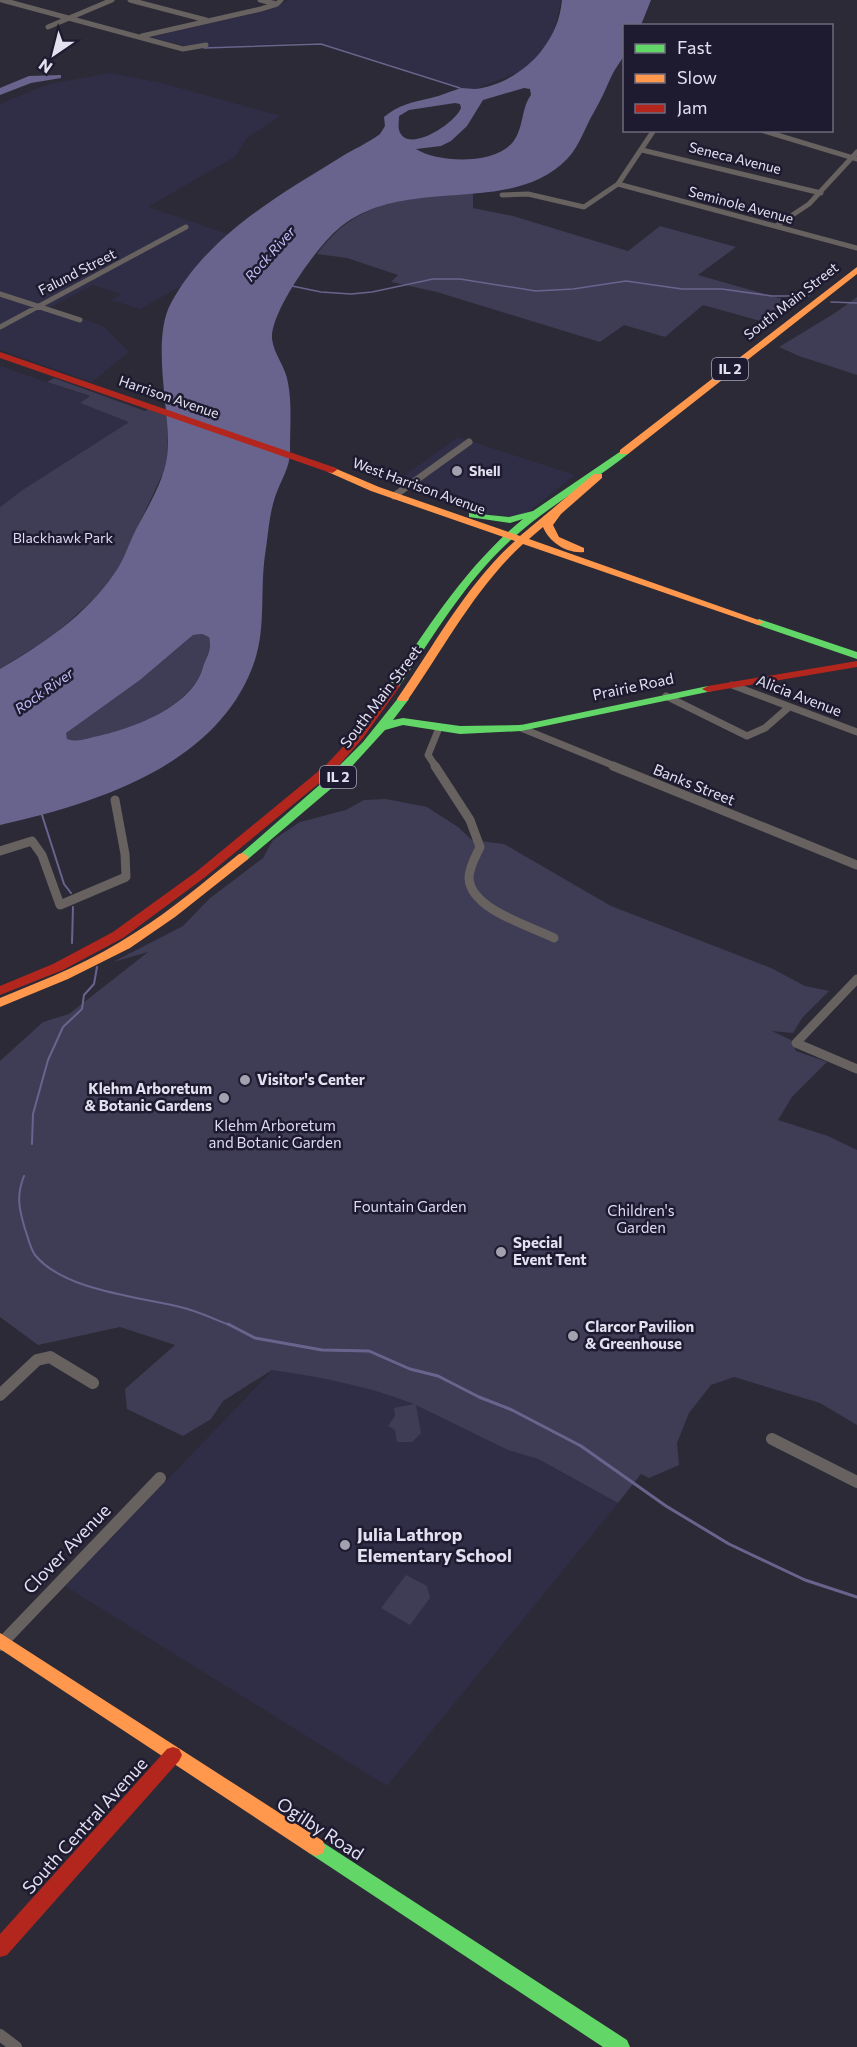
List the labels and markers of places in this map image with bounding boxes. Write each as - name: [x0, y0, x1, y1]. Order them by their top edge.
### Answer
- place label: Shell: [469, 462, 501, 479]
- marker: Shell: [450, 464, 464, 478]
- place label: Visitor's Center: [257, 1070, 365, 1088]
- marker: Visitor's Center: [238, 1073, 252, 1087]
- place label: Klehm Arboretum & Botanic Gardens: [84, 1079, 212, 1114]
- marker: Klehm Arboretum & Botanic Gardens: [217, 1091, 231, 1105]
- place label: Special Event Tent: [513, 1233, 587, 1268]
- marker: Special Event Tent: [494, 1245, 508, 1259]
- place label: Clarcor Pavilion & Greenhouse: [585, 1317, 694, 1352]
- marker: Clarcor Pavilion & Greenhouse: [566, 1329, 580, 1343]
- place label: Julia Lathrop Elementary School: [357, 1523, 512, 1566]
- marker: Julia Lathrop Elementary School: [338, 1538, 352, 1552]

